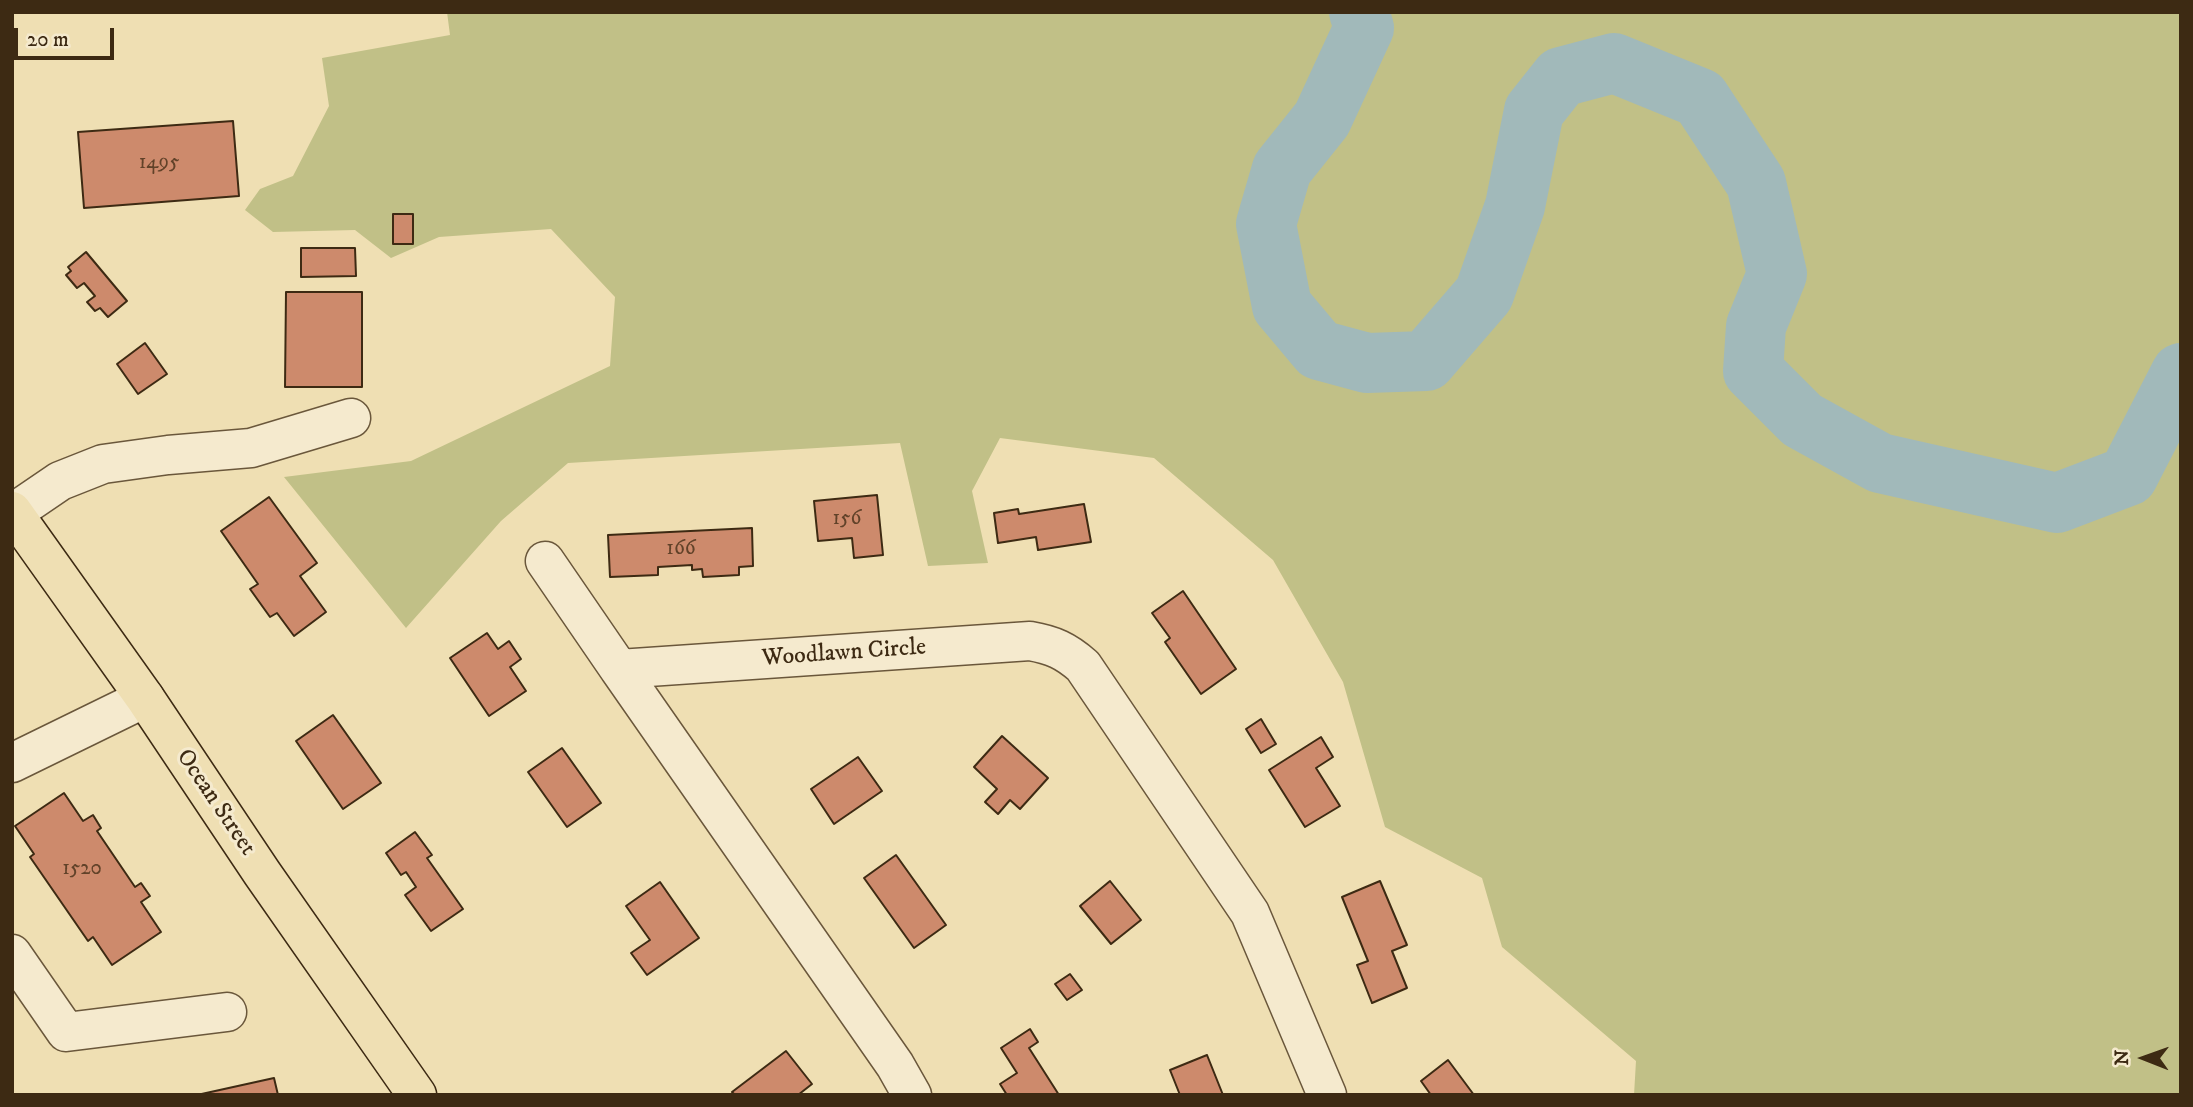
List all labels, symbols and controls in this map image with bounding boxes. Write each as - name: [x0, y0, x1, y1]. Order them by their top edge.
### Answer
- scale bar: [18, 14, 117, 58]
- text: 20 m: [27, 27, 69, 53]
- house number: 1495: [139, 151, 179, 177]
- house number: 156: [833, 507, 861, 533]
- house number: 166: [666, 537, 696, 563]
- street label: Woodlawn Circle: [761, 634, 927, 674]
- street label: Ocean Street: [169, 744, 261, 862]
- house number: 1520: [62, 857, 102, 883]
- north arrow: [2109, 1023, 2179, 1093]
- text: N: [2111, 1050, 2134, 1066]

